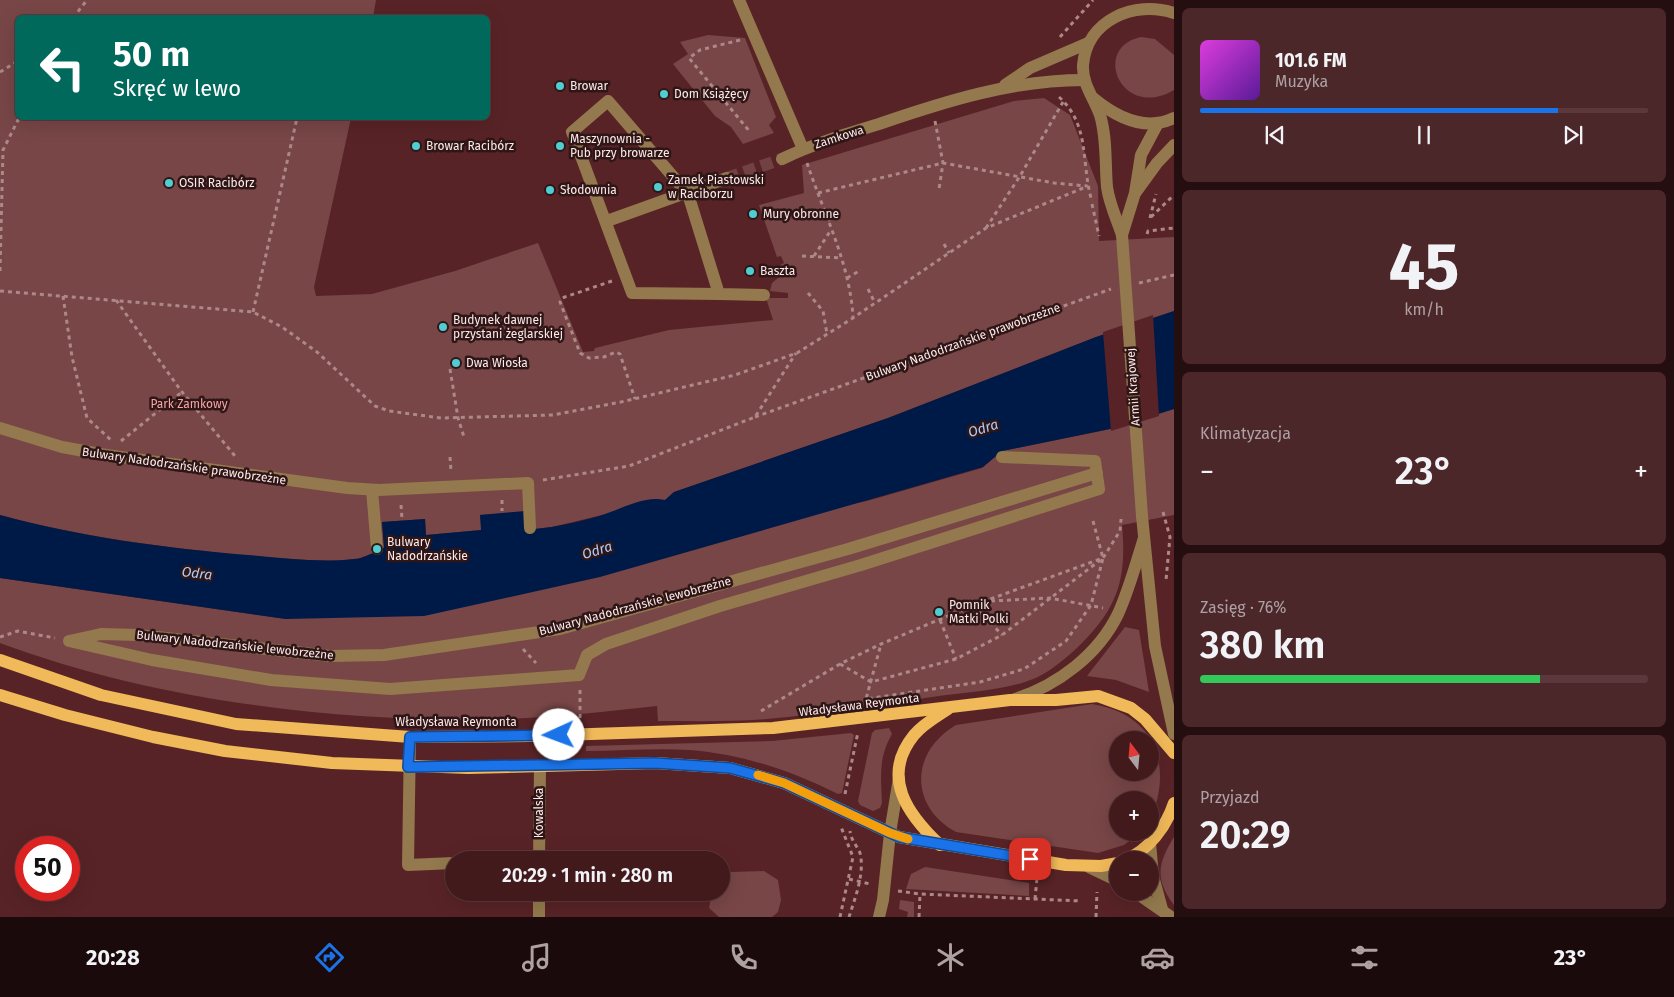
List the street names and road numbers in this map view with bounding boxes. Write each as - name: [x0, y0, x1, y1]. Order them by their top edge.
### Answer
- street label: Zamkowa: [813, 122, 865, 152]
- street label: Bulwary Nadodrzańskie prawobrzeżne: [864, 300, 1062, 384]
- street label: Armii Krajowej: [1123, 347, 1143, 427]
- street label: Bulwary Nadodrzańskie prawobrzeżne: [81, 445, 287, 487]
- street label: Bulwary Nadodrzańskie lewobrzeżne: [537, 574, 733, 638]
- street label: Bulwary Nadodrzańskie lewobrzeżne: [136, 628, 334, 662]
- street label: Władysława Reymonta: [798, 691, 920, 719]
- street label: Władysława Reymonta: [395, 715, 517, 729]
- street label: Kowalska: [532, 788, 546, 838]

